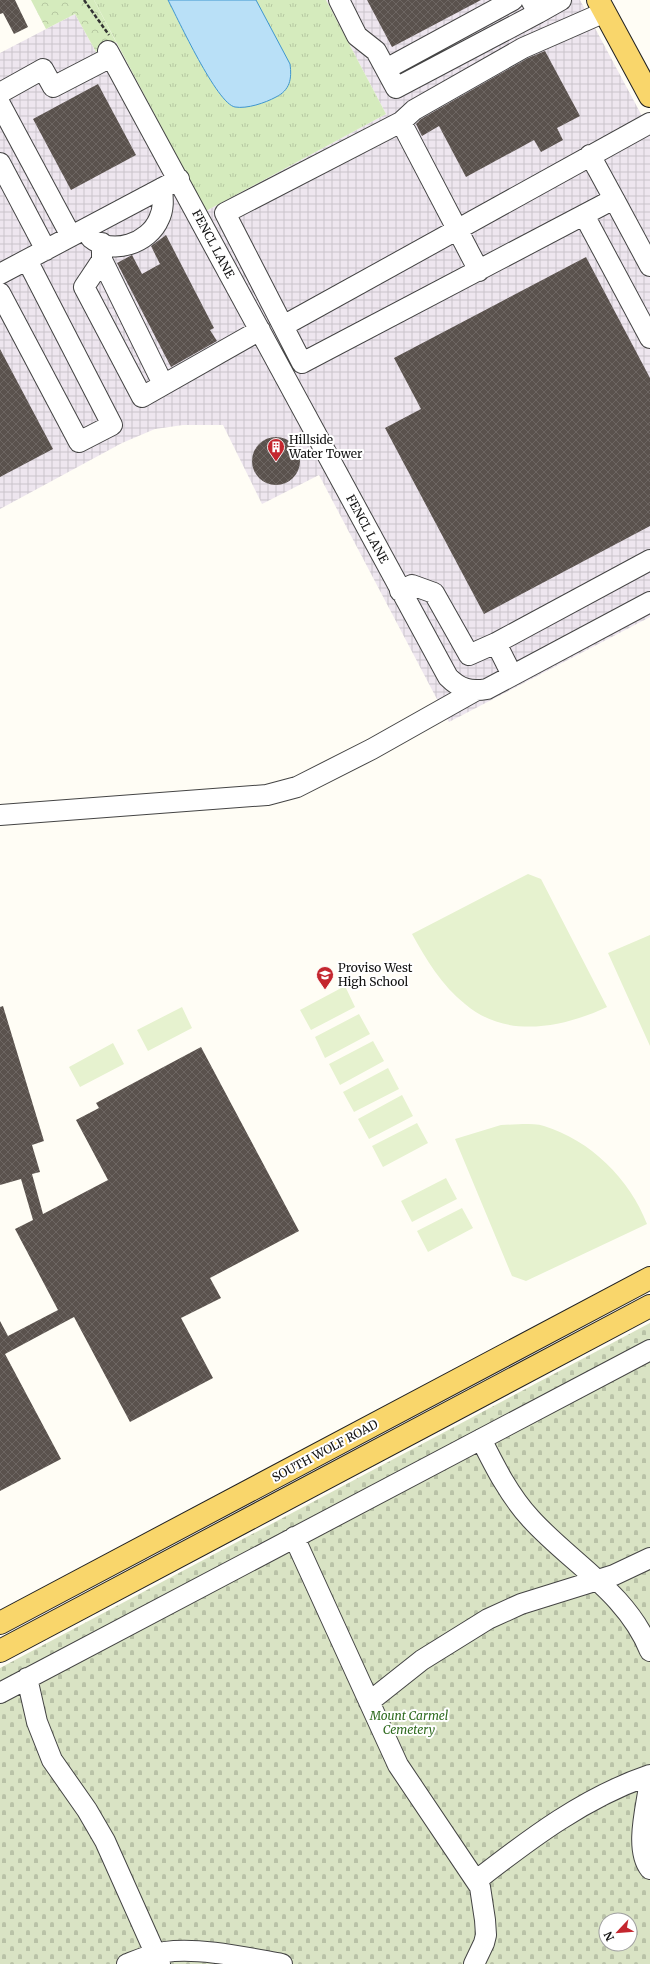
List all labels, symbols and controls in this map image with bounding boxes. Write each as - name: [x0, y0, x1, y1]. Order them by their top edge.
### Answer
- street label: FENCL LANE: [189, 207, 238, 281]
- place label: Hillside Water Tower: [288, 432, 363, 461]
- building icon: Hillside Water Tower: [266, 437, 286, 462]
- street label: FENCL LANE: [343, 492, 392, 566]
- place label: Proviso West High School: [338, 960, 413, 989]
- school or university icon: Proviso West High School: [315, 965, 335, 990]
- street label: SOUTH WOLF ROAD: [269, 1416, 380, 1485]
- park label: Mount Carmel Cemetery: [369, 1708, 449, 1737]
- north arrow: [598, 1912, 638, 1952]
- text: N: [601, 1929, 617, 1943]

